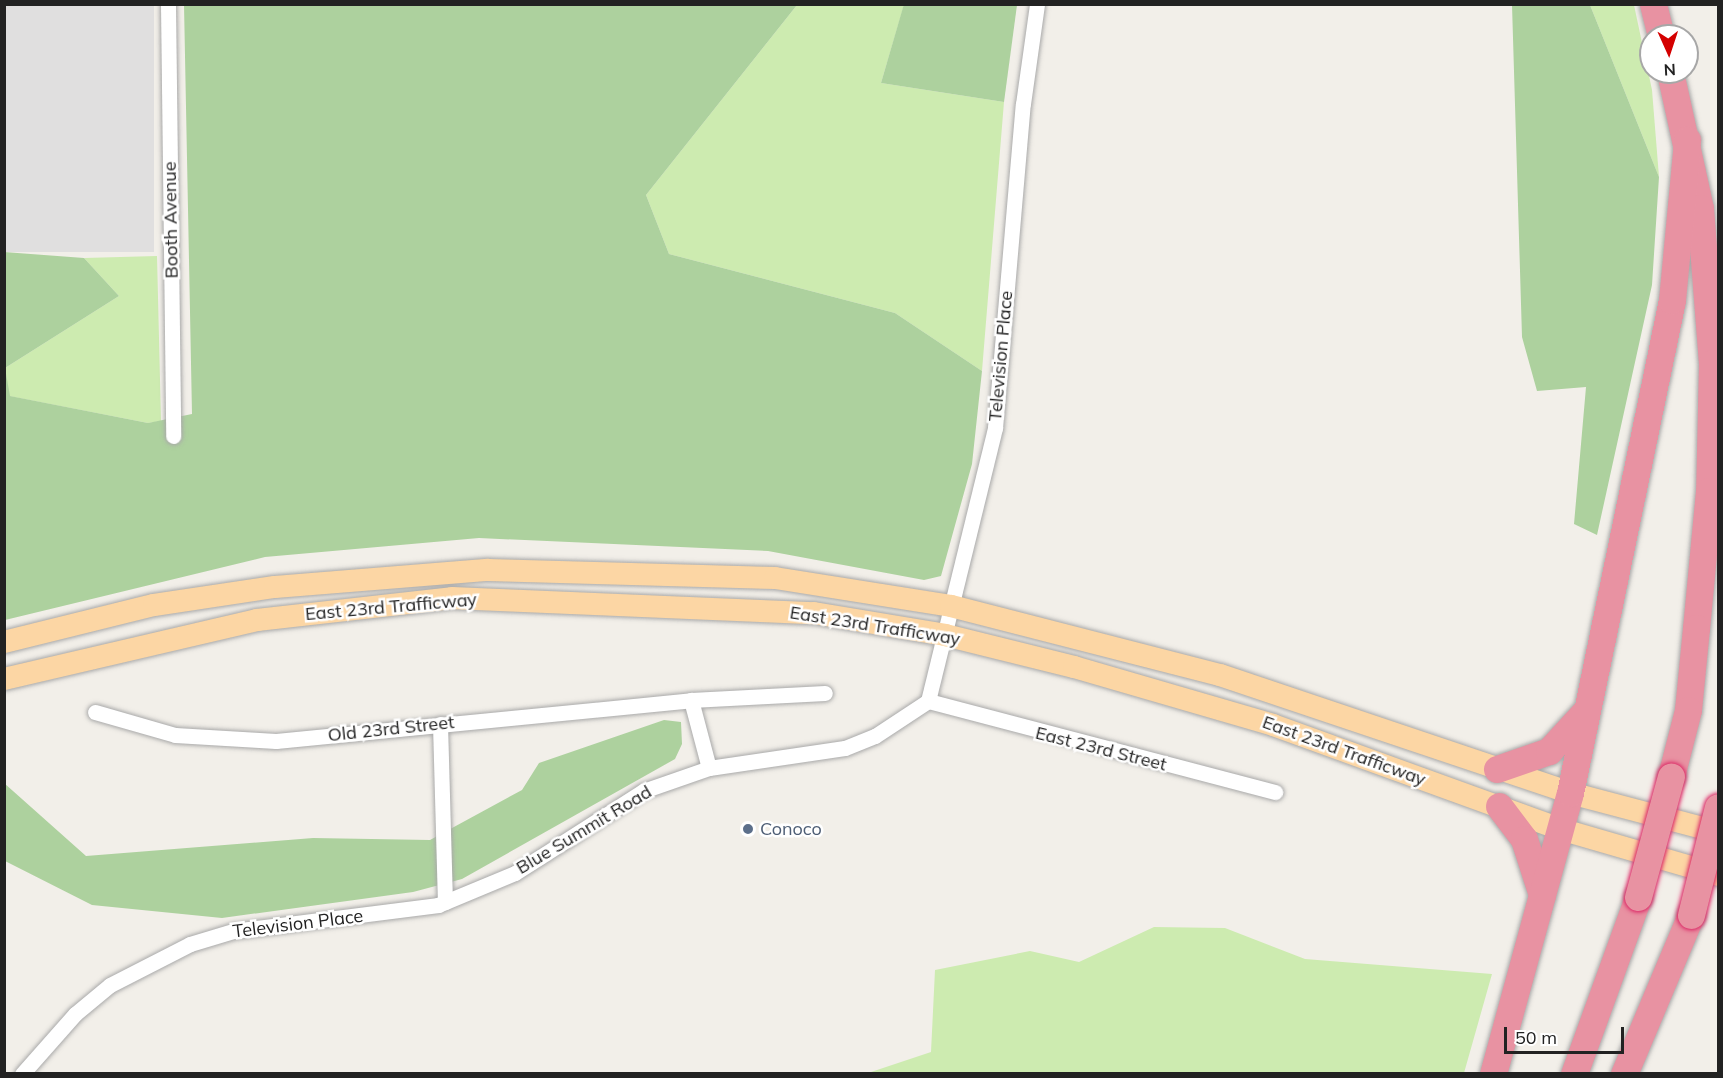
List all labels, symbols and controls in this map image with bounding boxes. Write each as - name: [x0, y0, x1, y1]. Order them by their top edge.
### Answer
- north arrow: [1639, 24, 1699, 84]
- text: N: [1663, 60, 1676, 80]
- street label: Booth Avenue: [159, 161, 183, 279]
- street label: Television Place: [985, 290, 1017, 422]
- street label: East 23rd Trafficway: [304, 589, 478, 625]
- street label: East 23rd Trafficway: [788, 602, 962, 650]
- street label: East 23rd Trafficway: [1259, 711, 1429, 791]
- street label: Old 23rd Street: [327, 712, 455, 746]
- street label: East 23rd Street: [1033, 722, 1169, 776]
- street label: Blue Summit Road: [512, 781, 656, 879]
- place label: Conoco: [760, 818, 822, 840]
- marker: Conoco: [741, 822, 755, 836]
- street label: Television Place: [232, 905, 364, 943]
- scale bar: [1507, 1015, 1627, 1053]
- text: 50 m: [1515, 1026, 1557, 1049]

